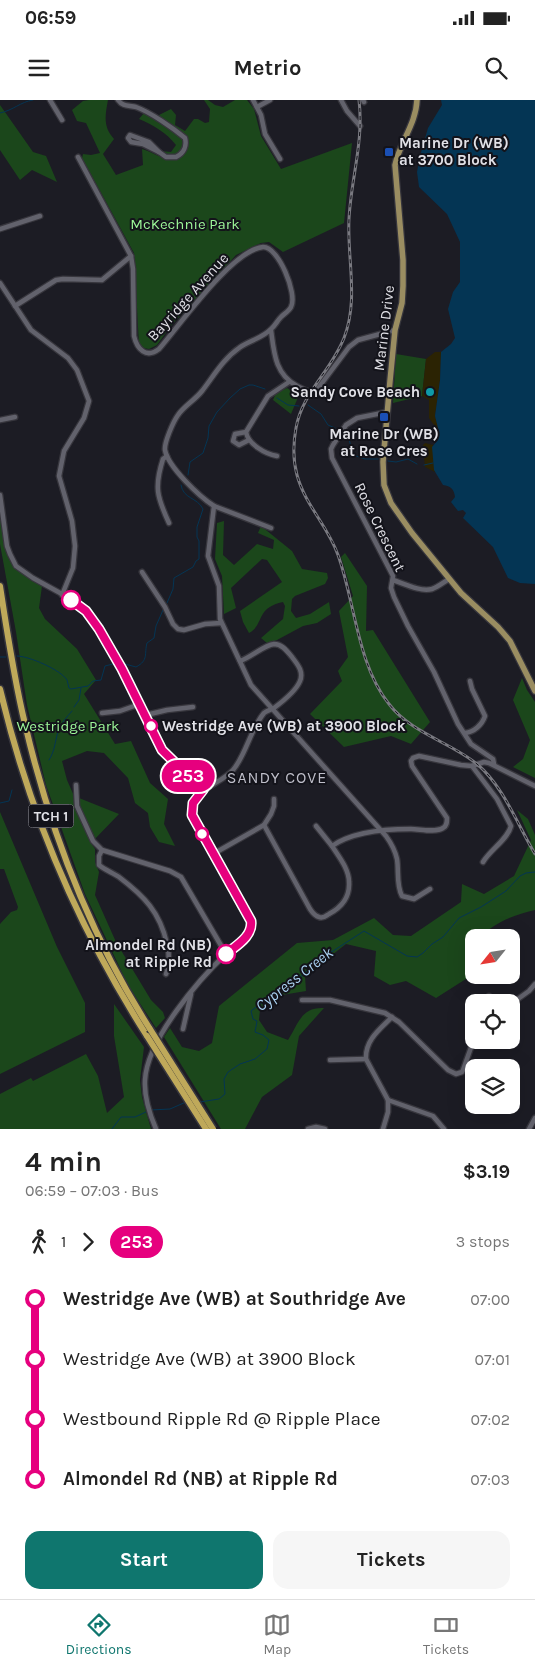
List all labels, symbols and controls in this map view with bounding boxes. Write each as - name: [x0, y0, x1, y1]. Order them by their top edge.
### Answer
- text: 06:59: [25, 7, 76, 29]
- icon: menu: [25, 54, 53, 82]
- icon: search: [482, 54, 510, 82]
- text: Metrio: [234, 55, 301, 81]
- place label: Marine Dr (WB) at 3700 Block: [399, 134, 509, 169]
- marker: Marine Dr (WB) at 3700 Block: [383, 146, 395, 158]
- park label: McKechnie Park: [130, 215, 240, 233]
- street label: Bayridge Avenue: [144, 249, 232, 345]
- street label: Marine Drive: [370, 284, 398, 372]
- place label: Sandy Cove Beach: [291, 383, 420, 401]
- marker: Sandy Cove Beach: [424, 386, 436, 398]
- marker: Marine Dr (WB) at Rose Cres: [378, 411, 390, 423]
- place label: Marine Dr (WB) at Rose Cres: [329, 425, 439, 460]
- street label: Rose Crescent: [351, 480, 409, 575]
- unlabelled marker: [61, 590, 81, 610]
- park label: Westridge Park: [16, 717, 120, 735]
- place label: Westridge Ave (WB) at 3900 Block: [162, 717, 406, 735]
- marker: Westridge Ave (WB) at 3900 Block: [144, 719, 158, 733]
- line badge: 253: [159, 760, 217, 792]
- text: 253: [172, 765, 204, 787]
- district label: SANDY COVE: [227, 768, 327, 787]
- road number: TCH 1: [28, 804, 74, 828]
- unlabelled marker: [195, 827, 209, 841]
- north arrow: [465, 929, 520, 984]
- map controls: [465, 929, 520, 1114]
- place label: Almondel Rd (NB) at Ripple Rd: [85, 936, 212, 971]
- water label: Cypress Creek: [251, 942, 337, 1015]
- marker: Almondel Rd (NB) at Ripple Rd: [216, 944, 236, 964]
- button: locate: [465, 994, 520, 1049]
- button: layers: [465, 1059, 520, 1114]
- text: 4 min: [25, 1145, 102, 1178]
- text: $3.19: [463, 1161, 510, 1183]
- text: 06:59 – 07:03 · Bus: [25, 1181, 159, 1200]
- icon: walk: [25, 1228, 53, 1256]
- icon: forward: [74, 1228, 102, 1256]
- text: 253: [120, 1231, 153, 1253]
- text: 1: [61, 1232, 66, 1251]
- text: 3 stops: [456, 1232, 510, 1251]
- text: Westridge Ave (WB) at Southridge Ave: [63, 1288, 406, 1310]
- text: 07:00: [470, 1290, 510, 1309]
- text: Westridge Ave (WB) at 3900 Block: [63, 1348, 356, 1370]
- text: 07:01: [475, 1350, 510, 1369]
- text: Westbound Ripple Rd @ Ripple Place: [63, 1408, 380, 1430]
- text: 07:02: [471, 1410, 510, 1429]
- text: Almondel Rd (NB) at Ripple Rd: [63, 1468, 338, 1490]
- text: 07:03: [470, 1470, 510, 1489]
- button: Start: [25, 1531, 263, 1589]
- button: Tickets: [273, 1531, 510, 1589]
- tab: Directions: [66, 1611, 132, 1658]
- tab: Map: [263, 1611, 291, 1658]
- tab: Tickets: [423, 1611, 469, 1658]

